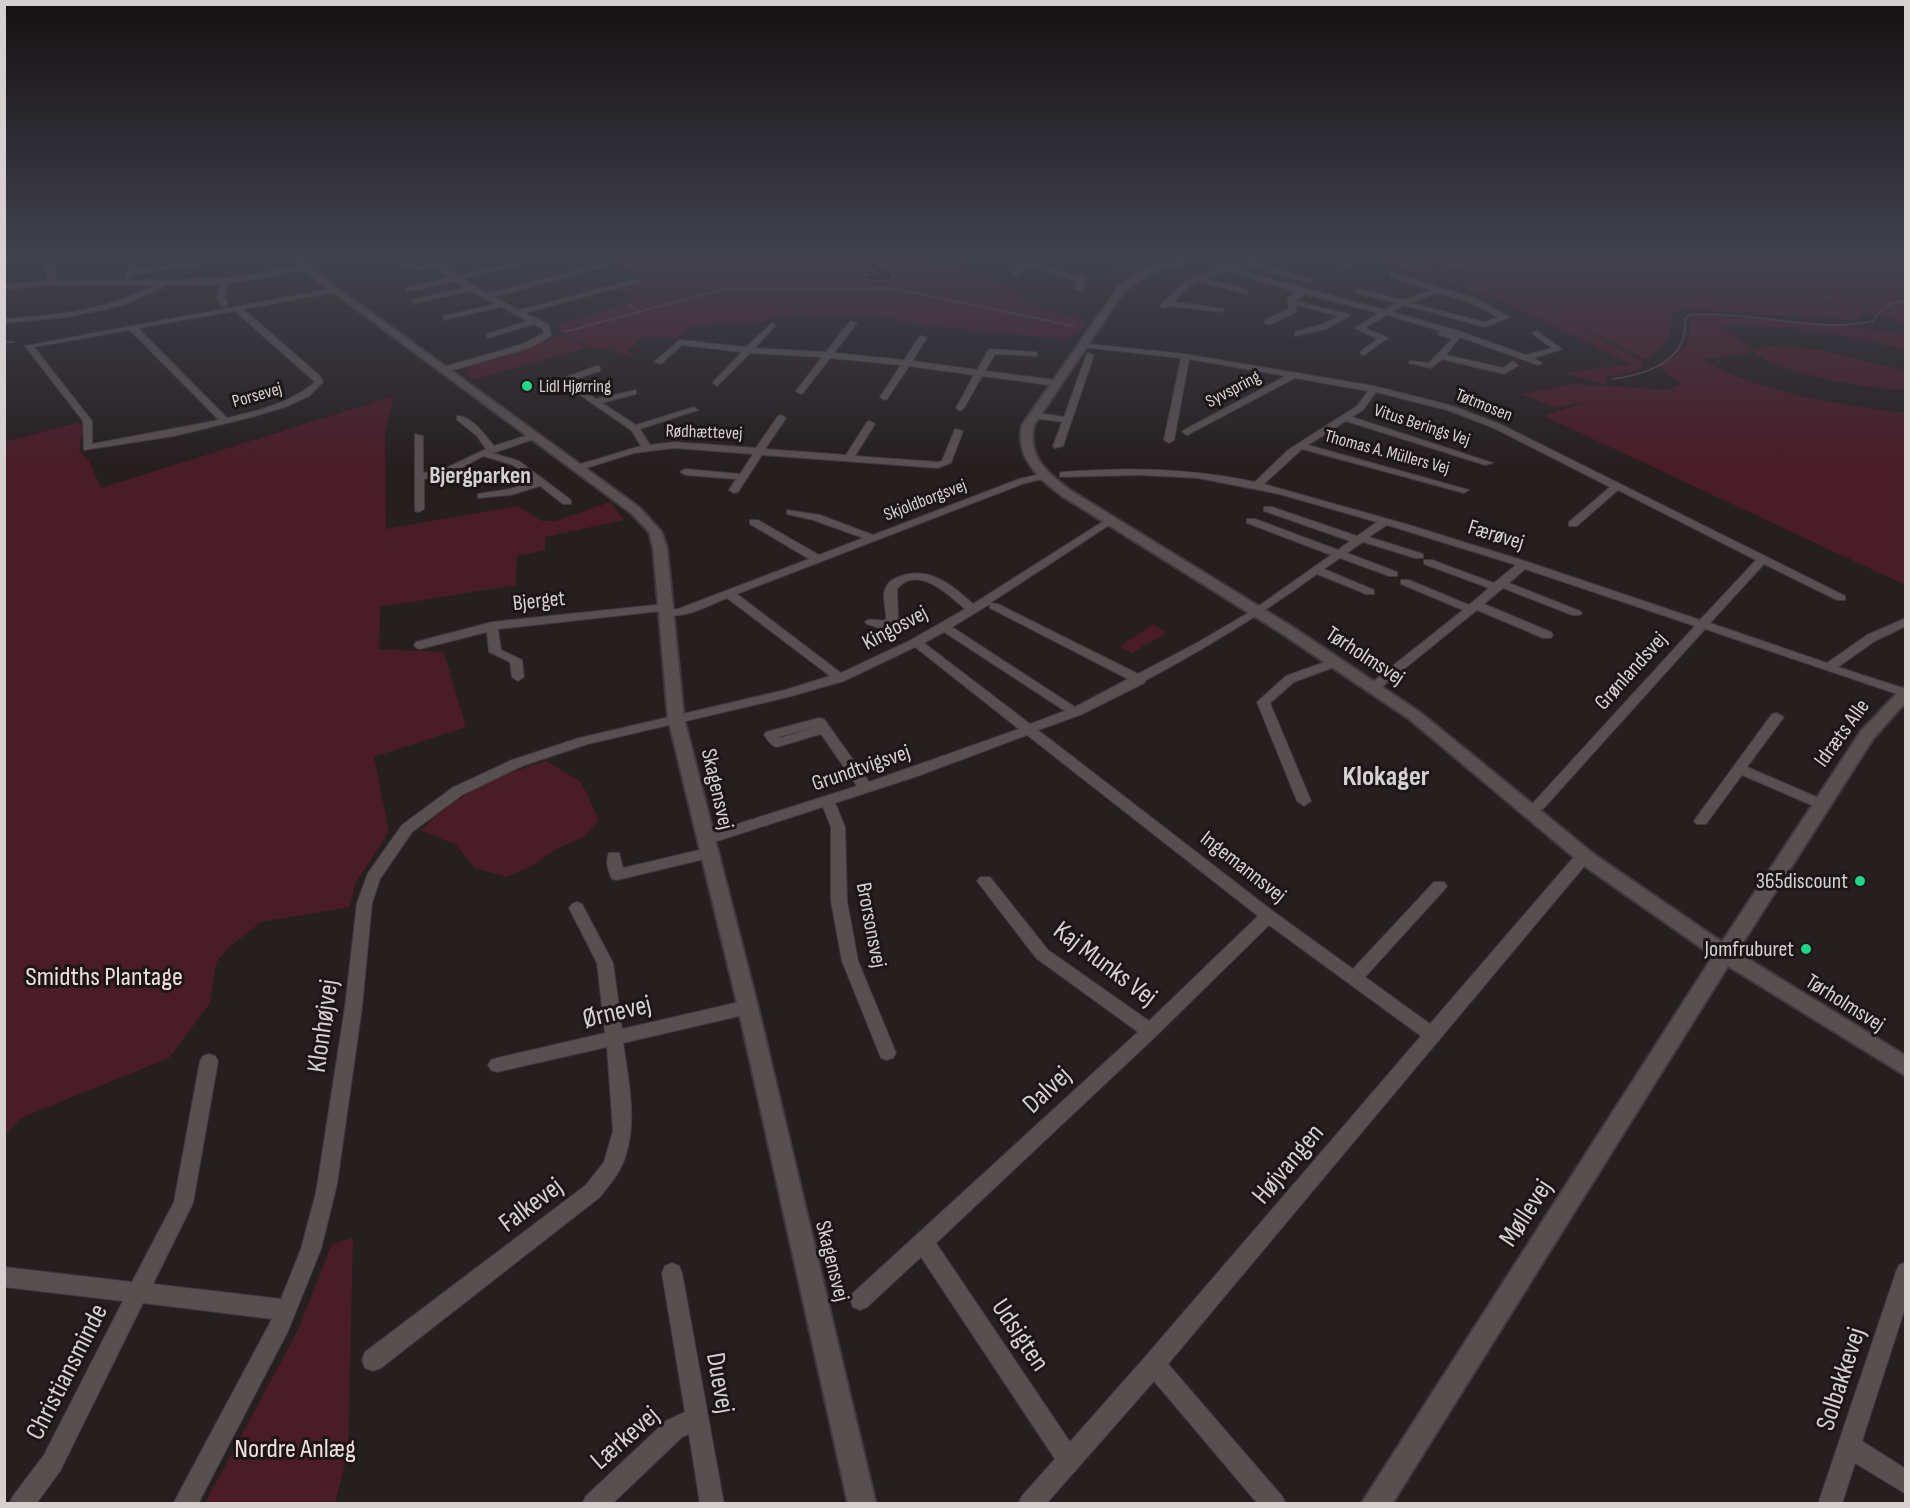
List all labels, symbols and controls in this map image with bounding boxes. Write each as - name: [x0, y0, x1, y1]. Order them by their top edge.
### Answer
- street label: Syvspring: [1202, 366, 1264, 412]
- place label: Lidl Hjørring: [539, 376, 611, 397]
- street label: Porsevej: [230, 378, 284, 412]
- marker: Lidl Hjørring: [520, 379, 534, 393]
- street label: Tøtmosen: [1452, 384, 1516, 426]
- street label: Vitus Berings Vej: [1371, 400, 1473, 450]
- street label: Rødhættevej: [665, 420, 743, 444]
- street label: Thomas A. Müllers Vej: [1322, 425, 1452, 479]
- district label: Bjergparken: [429, 461, 531, 490]
- street label: Skjoldborgsvej: [881, 475, 969, 525]
- street label: Færøvej: [1465, 514, 1527, 556]
- street label: Bjerget: [511, 585, 567, 617]
- street label: Kingosvej: [858, 600, 932, 656]
- street label: Tørholmsvej: [1320, 621, 1410, 691]
- street label: Grønlandsvej: [1589, 626, 1673, 716]
- street label: Idræts Alle: [1808, 694, 1876, 772]
- street label: Grundtvigsvej: [808, 739, 914, 797]
- street label: Skagensvej: [695, 746, 739, 832]
- district label: Klokager: [1342, 760, 1430, 793]
- street label: Ingemannsvej: [1195, 825, 1291, 909]
- place label: 365discount: [1756, 868, 1848, 895]
- marker: 365discount: [1853, 874, 1867, 888]
- street label: Brorsonsvej: [850, 880, 892, 970]
- street label: Kaj Munks Vej: [1047, 915, 1163, 1013]
- place label: Jomfruburet: [1704, 936, 1794, 963]
- marker: Jomfruburet: [1799, 942, 1813, 956]
- park label: Smidths Plantage: [25, 961, 183, 993]
- street label: Tørholmsvej: [1800, 968, 1890, 1038]
- street label: Klonhøjvej: [301, 977, 345, 1075]
- street label: Ørnevej: [580, 989, 654, 1035]
- street label: Dalvej: [1016, 1060, 1078, 1120]
- street label: Højvangen: [1245, 1117, 1331, 1211]
- street label: Falkevej: [493, 1171, 569, 1239]
- street label: Møllevej: [1492, 1173, 1560, 1253]
- street label: Skagensvej: [809, 1218, 855, 1304]
- street label: Udsigten: [984, 1293, 1056, 1377]
- street label: Christiansminde: [19, 1299, 115, 1445]
- street label: Solbakkevej: [1809, 1324, 1873, 1434]
- street label: Duevej: [699, 1350, 741, 1416]
- street label: Lærkevej: [584, 1400, 666, 1476]
- park label: Nordre Anlæg: [234, 1433, 356, 1465]

